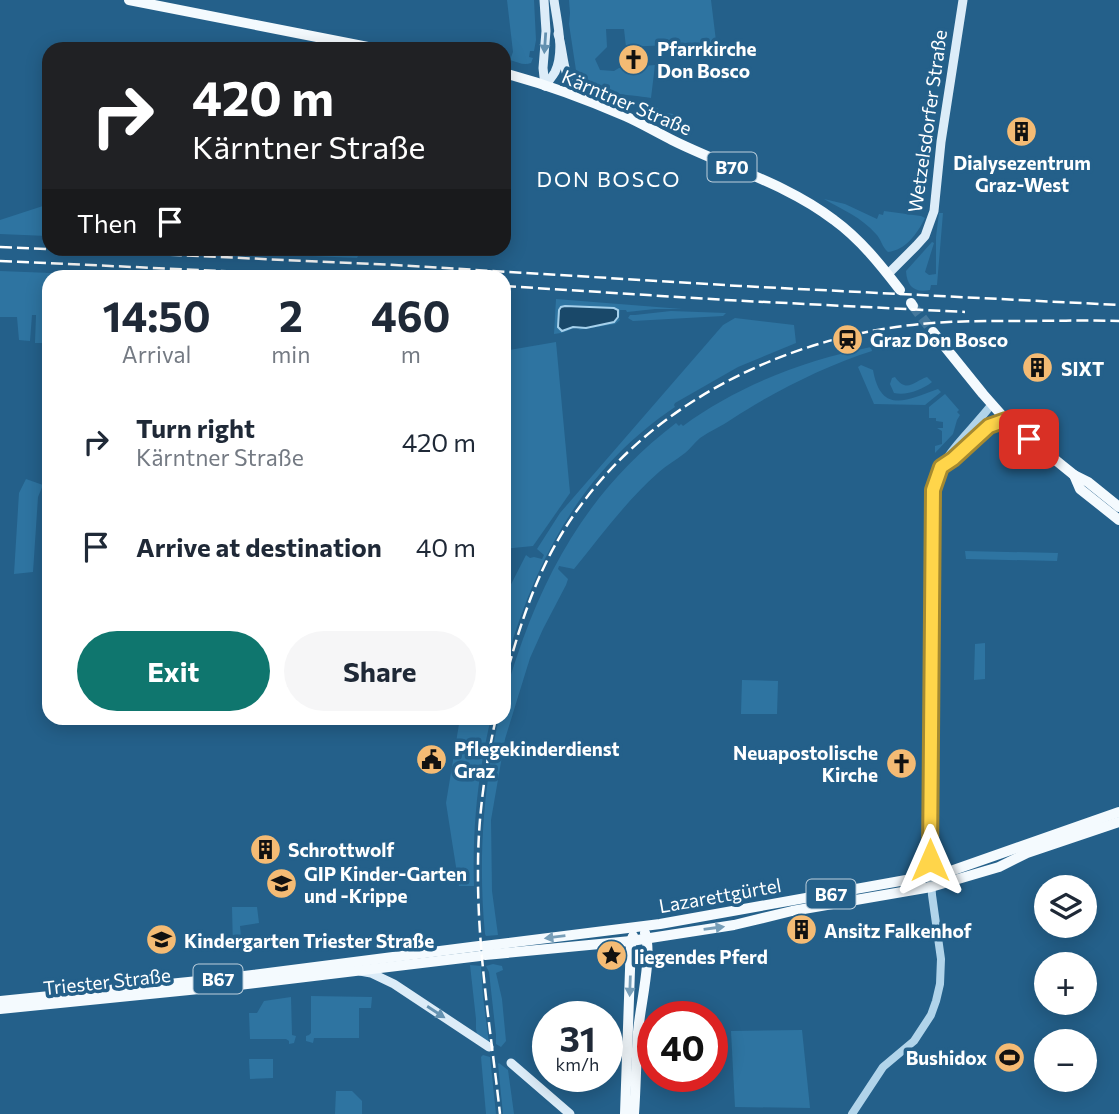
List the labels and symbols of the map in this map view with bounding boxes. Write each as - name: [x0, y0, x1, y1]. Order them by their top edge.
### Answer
- street label: Wetzelsdorfer Straße: [903, 28, 951, 214]
- one-way arrow: [540, 32, 551, 54]
- place label: Pfarrkirche Don Bosco: [657, 37, 757, 82]
- church icon: Pfarrkirche Don Bosco: [617, 42, 651, 76]
- street label: Kärntner Straße: [559, 64, 695, 140]
- building icon: Dialysezentrum Graz-West: [1005, 114, 1039, 148]
- place label: Dialysezentrum Graz-West: [953, 151, 1091, 196]
- road number: B70: [708, 152, 756, 182]
- district label: DON BOSCO: [536, 166, 682, 191]
- station icon: Graz Don Bosco: [830, 322, 864, 356]
- place label: Graz Don Bosco: [870, 328, 1008, 351]
- building icon: SIXT: [1021, 351, 1055, 385]
- place label: SIXT: [1061, 357, 1104, 380]
- pin: [999, 409, 1059, 469]
- place label: Pflegekinderdienst Graz: [454, 737, 620, 782]
- place label: Neuapostolische Kirche: [733, 741, 878, 786]
- public building icon: Pflegekinderdienst Graz: [414, 742, 448, 776]
- church icon: Neuapostolische Kirche: [884, 746, 918, 780]
- position arrow: [893, 823, 967, 897]
- building icon: Schrottwolf: [248, 832, 282, 866]
- place label: Schrottwolf: [288, 838, 394, 861]
- place label: GIP Kinder-Garten und -Krippe: [304, 862, 467, 907]
- school or university icon: GIP Kinder-Garten und -Krippe: [264, 867, 298, 901]
- street label: Lazarettgürtel: [657, 873, 783, 917]
- road number: B67: [806, 880, 856, 908]
- building icon: Ansitz Falkenhof: [784, 913, 818, 947]
- place label: Ansitz Falkenhof: [824, 919, 972, 942]
- one-way arrow: [703, 922, 725, 933]
- school or university icon: Kindergarten Triester Straße: [144, 923, 178, 957]
- place label: Kindergarten Triester Straße: [184, 929, 434, 952]
- one-way arrow: [544, 932, 566, 943]
- place icon: liegendes Pferd: [594, 939, 628, 973]
- place label: liegendes Pferd: [634, 945, 768, 968]
- street label: Triester Straße: [42, 963, 172, 999]
- road number: B67: [194, 964, 242, 994]
- one-way arrow: [624, 975, 635, 997]
- speed limit sign: 40: [637, 1001, 728, 1092]
- one-way arrow: [426, 1005, 445, 1018]
- sports icon: Bushidox: [993, 1040, 1027, 1074]
- place label: Bushidox: [906, 1046, 987, 1069]

